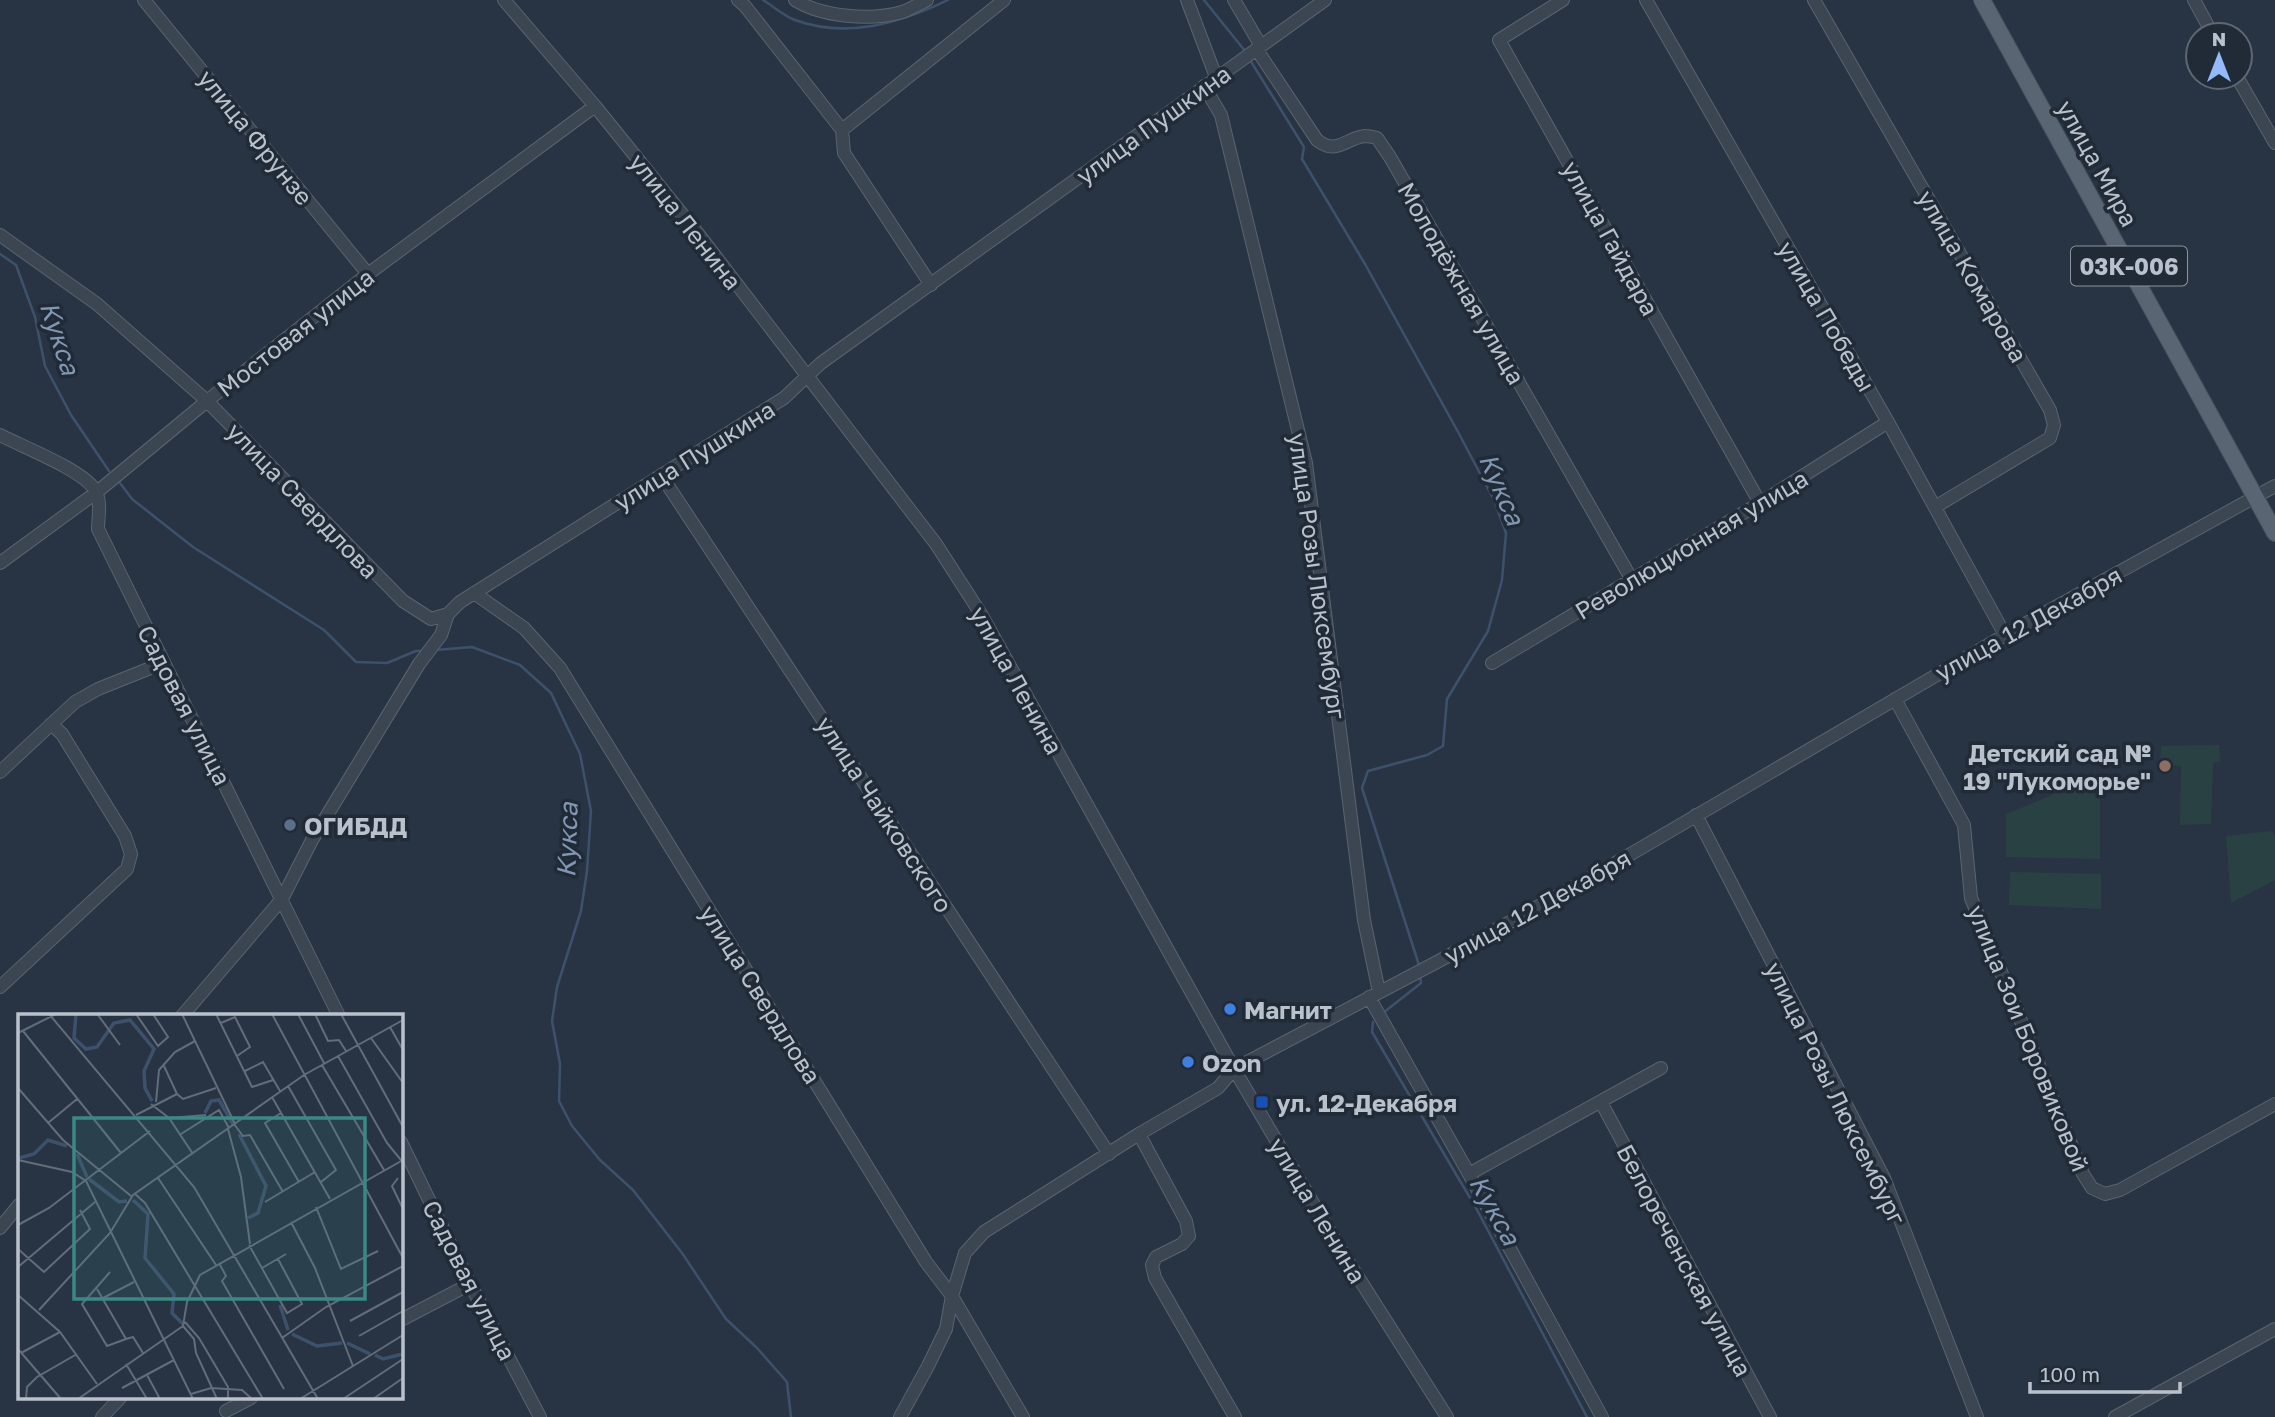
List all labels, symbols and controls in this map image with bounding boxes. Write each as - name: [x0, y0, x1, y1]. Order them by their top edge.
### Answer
- north arrow: [2184, 21, 2254, 91]
- text: N: [2212, 27, 2226, 50]
- street label: улица Пушкина: [1070, 58, 1236, 190]
- street label: улица Фрунзе: [193, 63, 319, 211]
- street label: улица Мира: [2051, 95, 2145, 231]
- street label: улица Ленина: [624, 147, 748, 295]
- street label: улица Гайдара: [1557, 156, 1665, 320]
- street label: Молодёжная улица: [1392, 177, 1532, 389]
- street label: улица Комарова: [1912, 185, 2034, 367]
- street label: улица Победы: [1772, 236, 1882, 396]
- road number: 03К-006: [2071, 246, 2187, 286]
- street label: Мостовая улица: [211, 262, 379, 402]
- water label: Кукса: [34, 298, 87, 380]
- street label: улица Пушкина: [608, 394, 780, 516]
- street label: улица Свердлова: [221, 416, 385, 584]
- street label: улица Розы Люксембург: [1284, 431, 1352, 721]
- water label: Кукса: [1473, 448, 1531, 531]
- street label: Революционная улица: [1569, 463, 1813, 625]
- street label: улица 12 Декабря: [1930, 560, 2126, 686]
- street label: улица Ленина: [964, 601, 1070, 759]
- street label: Садовая улица: [132, 620, 238, 790]
- street label: улица Чайковского: [811, 711, 959, 917]
- place label: Детский сад № 19 "Лукоморье": [1963, 738, 2151, 795]
- marker: Детский сад № 19 "Лукоморье": [2157, 758, 2173, 774]
- water label: Кукса: [550, 801, 584, 878]
- place label: ОГИБДД: [304, 811, 407, 840]
- marker: ОГИБДД: [282, 817, 298, 833]
- street label: улица 12 Декабря: [1439, 843, 1635, 969]
- street label: улица Свердлова: [694, 899, 828, 1089]
- street label: улица Зои Боровиковой: [1962, 901, 2096, 1175]
- street label: улица Розы Люксембург: [1760, 957, 1912, 1229]
- place label: Магнит: [1244, 995, 1332, 1024]
- marker: Магнит: [1222, 1001, 1238, 1017]
- inset map: [18, 1014, 402, 1400]
- place label: Ozon: [1202, 1048, 1261, 1077]
- marker: Ozon: [1180, 1054, 1196, 1070]
- place label: ул. 12-Декабря: [1276, 1088, 1457, 1117]
- marker: ул. 12-Декабря: [1254, 1094, 1270, 1110]
- street label: улица Ленина: [1263, 1132, 1373, 1288]
- street label: Белореченская улица: [1611, 1139, 1759, 1381]
- water label: Кукса: [1463, 1170, 1527, 1251]
- street label: Садовая улица: [417, 1195, 523, 1365]
- scale bar: [2030, 1350, 2180, 1394]
- text: 100 m: [2040, 1361, 2100, 1387]

